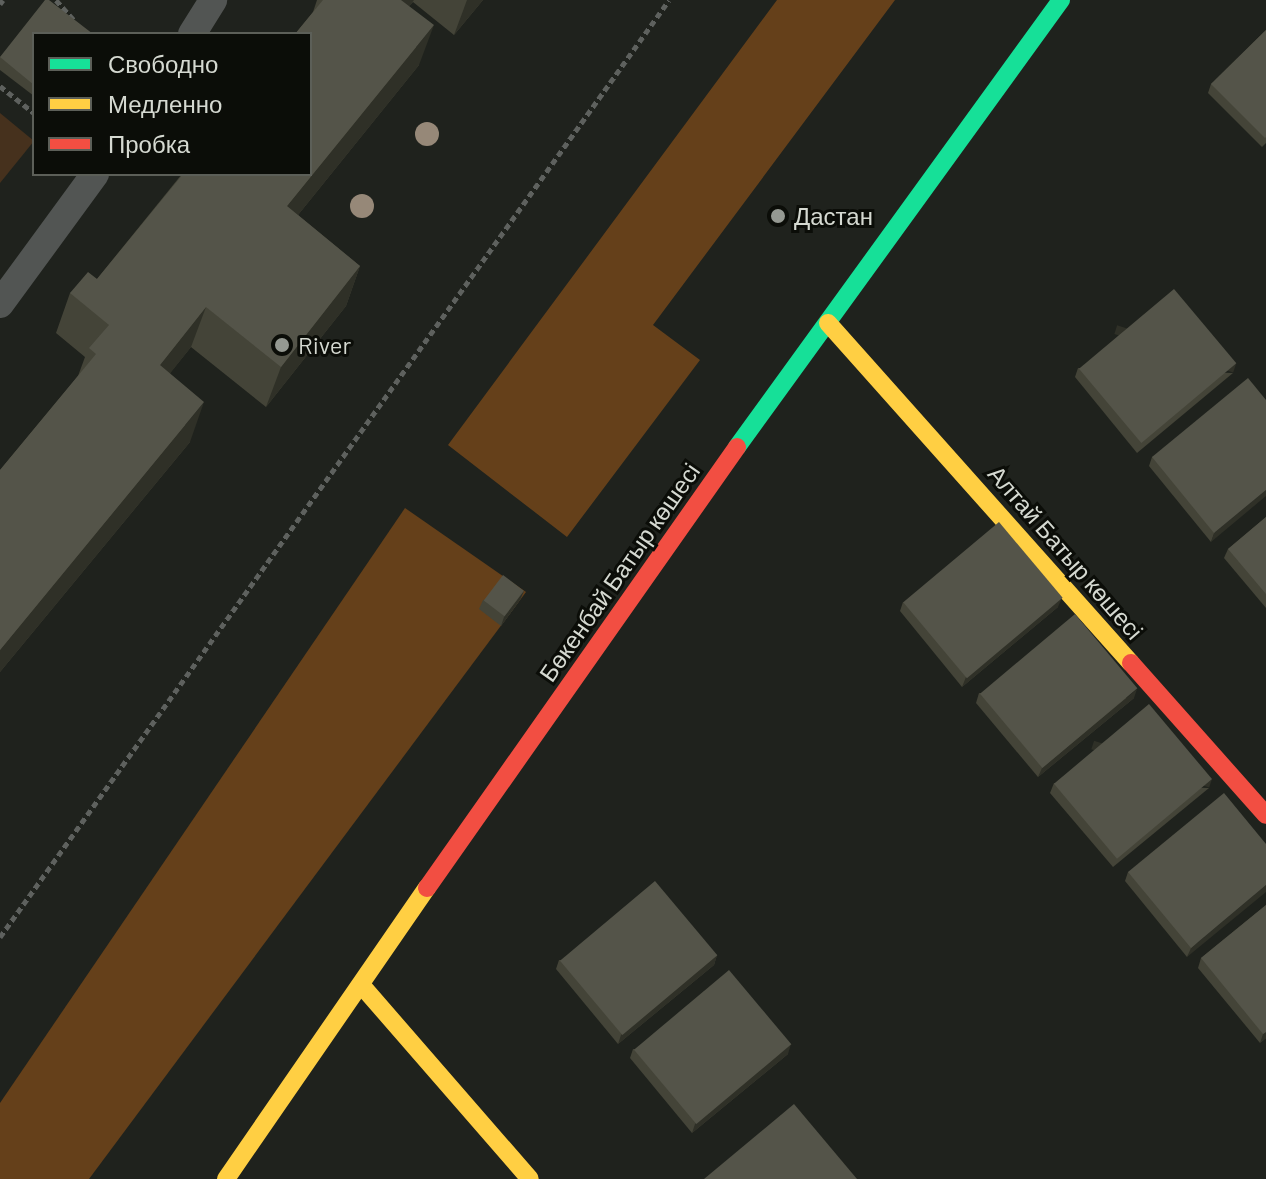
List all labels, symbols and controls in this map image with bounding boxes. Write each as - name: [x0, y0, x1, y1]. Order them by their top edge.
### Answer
- legend: [32, 32, 312, 176]
- text: Свободно: [108, 49, 218, 78]
- text: Медленно: [108, 89, 222, 118]
- text: Пробка: [108, 129, 190, 158]
- place label: Дастан: [794, 202, 873, 230]
- marker: Дастан: [769, 207, 787, 225]
- place label: River: [298, 331, 351, 359]
- marker: River: [273, 336, 291, 354]
- street label: Бөкенбай Батыр көшесі: [533, 457, 705, 687]
- street label: Алтай Батыр көшесі: [983, 459, 1149, 645]

